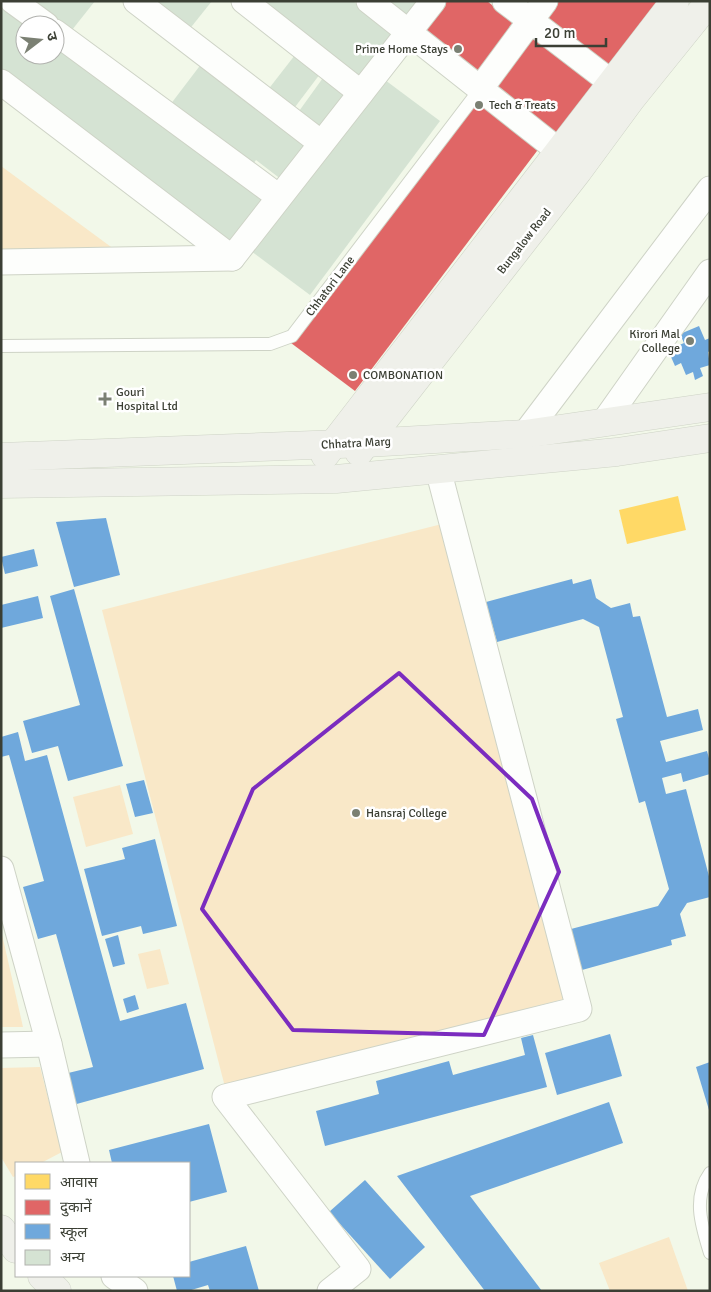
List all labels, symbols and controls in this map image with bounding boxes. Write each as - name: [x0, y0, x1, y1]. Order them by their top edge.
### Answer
- north arrow: [15, 15, 65, 65]
- scale bar: [536, 15, 606, 47]
- text: 20 m: [544, 24, 575, 42]
- text: उ: [43, 30, 62, 44]
- place label: Prime Home Stays: [355, 42, 448, 57]
- marker: Prime Home Stays: [452, 43, 464, 55]
- place label: Tech & Treats: [489, 98, 556, 113]
- marker: Tech & Treats: [473, 99, 485, 111]
- street label: Bungalow Road: [494, 205, 555, 277]
- street label: Chhatori Lane: [303, 253, 358, 320]
- place label: Kirori Mal College: [629, 327, 680, 356]
- marker: Kirori Mal College: [684, 335, 696, 347]
- place label: COMBONATION: [363, 368, 443, 383]
- marker: COMBONATION: [347, 369, 359, 381]
- place label: Gouri Hospital Ltd: [116, 385, 178, 414]
- marker: Gouri Hospital Ltd: [98, 392, 112, 406]
- street label: Chhatra Marg: [321, 434, 391, 453]
- place label: Hansraj College: [366, 806, 447, 821]
- marker: Hansraj College: [350, 807, 362, 819]
- legend: [15, 1162, 190, 1277]
- text: आवास: [60, 1173, 99, 1191]
- text: दुकानें: [60, 1198, 92, 1217]
- text: स्कूल: [60, 1223, 88, 1242]
- text: अन्य: [60, 1248, 85, 1266]

